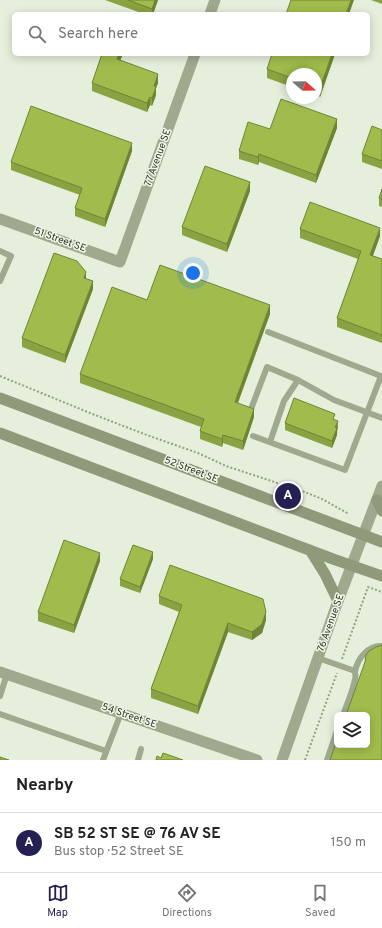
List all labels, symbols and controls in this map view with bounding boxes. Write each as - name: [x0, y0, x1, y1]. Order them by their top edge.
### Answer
- search box: [12, 12, 370, 56]
- icon: search: [26, 23, 48, 45]
- text: Search here: [58, 25, 138, 44]
- north arrow: [286, 68, 322, 104]
- street label: 77 Avenue SE: [142, 128, 174, 188]
- street label: 51 Street SE: [32, 225, 88, 255]
- your location: [183, 263, 203, 283]
- street label: 52 Street SE: [162, 454, 220, 486]
- pin: A: [275, 481, 301, 511]
- street label: 76 Avenue SE: [315, 592, 347, 654]
- street label: 54 Street SE: [100, 701, 158, 731]
- map controls: [334, 712, 370, 748]
- button: layers: [334, 712, 370, 748]
- text: Nearby: [16, 775, 73, 797]
- text: SB 52 ST SE @ 76 AV SE: [54, 825, 221, 844]
- text: A: [24, 835, 34, 851]
- text: 150 m: [331, 835, 366, 851]
- text: Bus stop · 52 Street SE: [54, 844, 184, 860]
- tab: Map: [47, 882, 69, 920]
- tab: Directions: [162, 882, 212, 920]
- tab: Saved: [305, 882, 335, 920]

